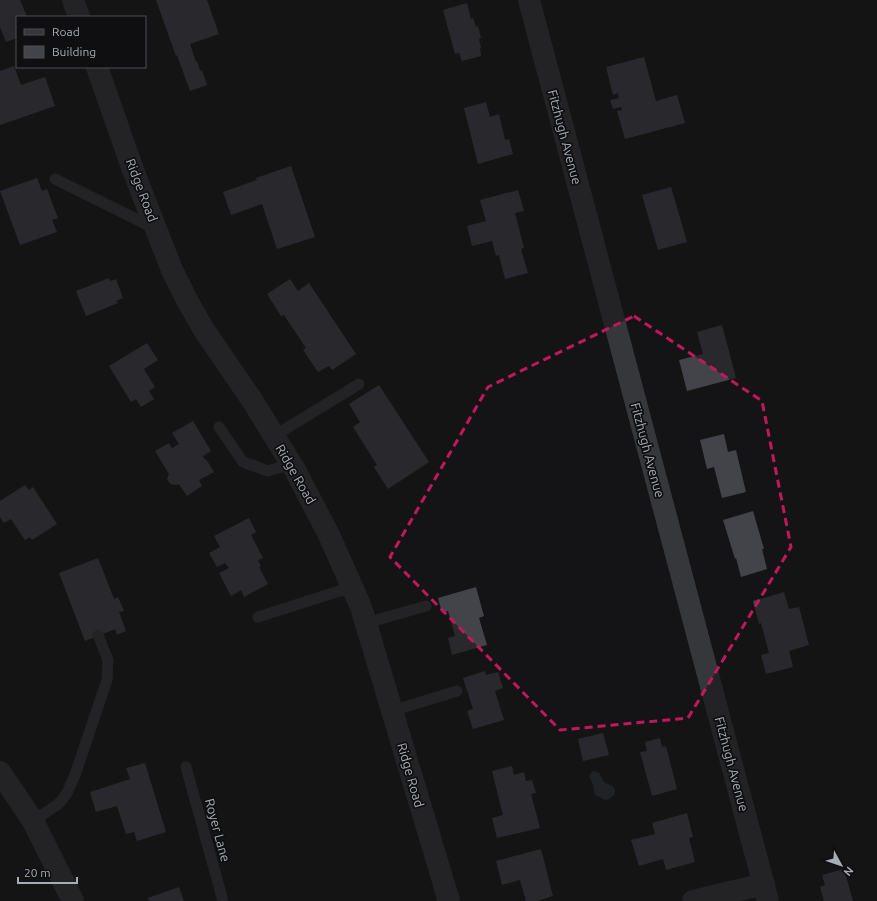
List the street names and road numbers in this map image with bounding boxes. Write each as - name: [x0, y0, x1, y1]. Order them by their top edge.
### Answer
- street label: Fitzhugh Avenue: [546, 88, 584, 186]
- street label: Ridge Road: [124, 156, 160, 224]
- street label: Fitzhugh Avenue: [629, 401, 667, 499]
- street label: Ridge Road: [273, 442, 319, 506]
- street label: Fitzhugh Avenue: [713, 715, 751, 813]
- street label: Ridge Road: [395, 741, 427, 809]
- street label: Royer Lane: [203, 797, 233, 863]

